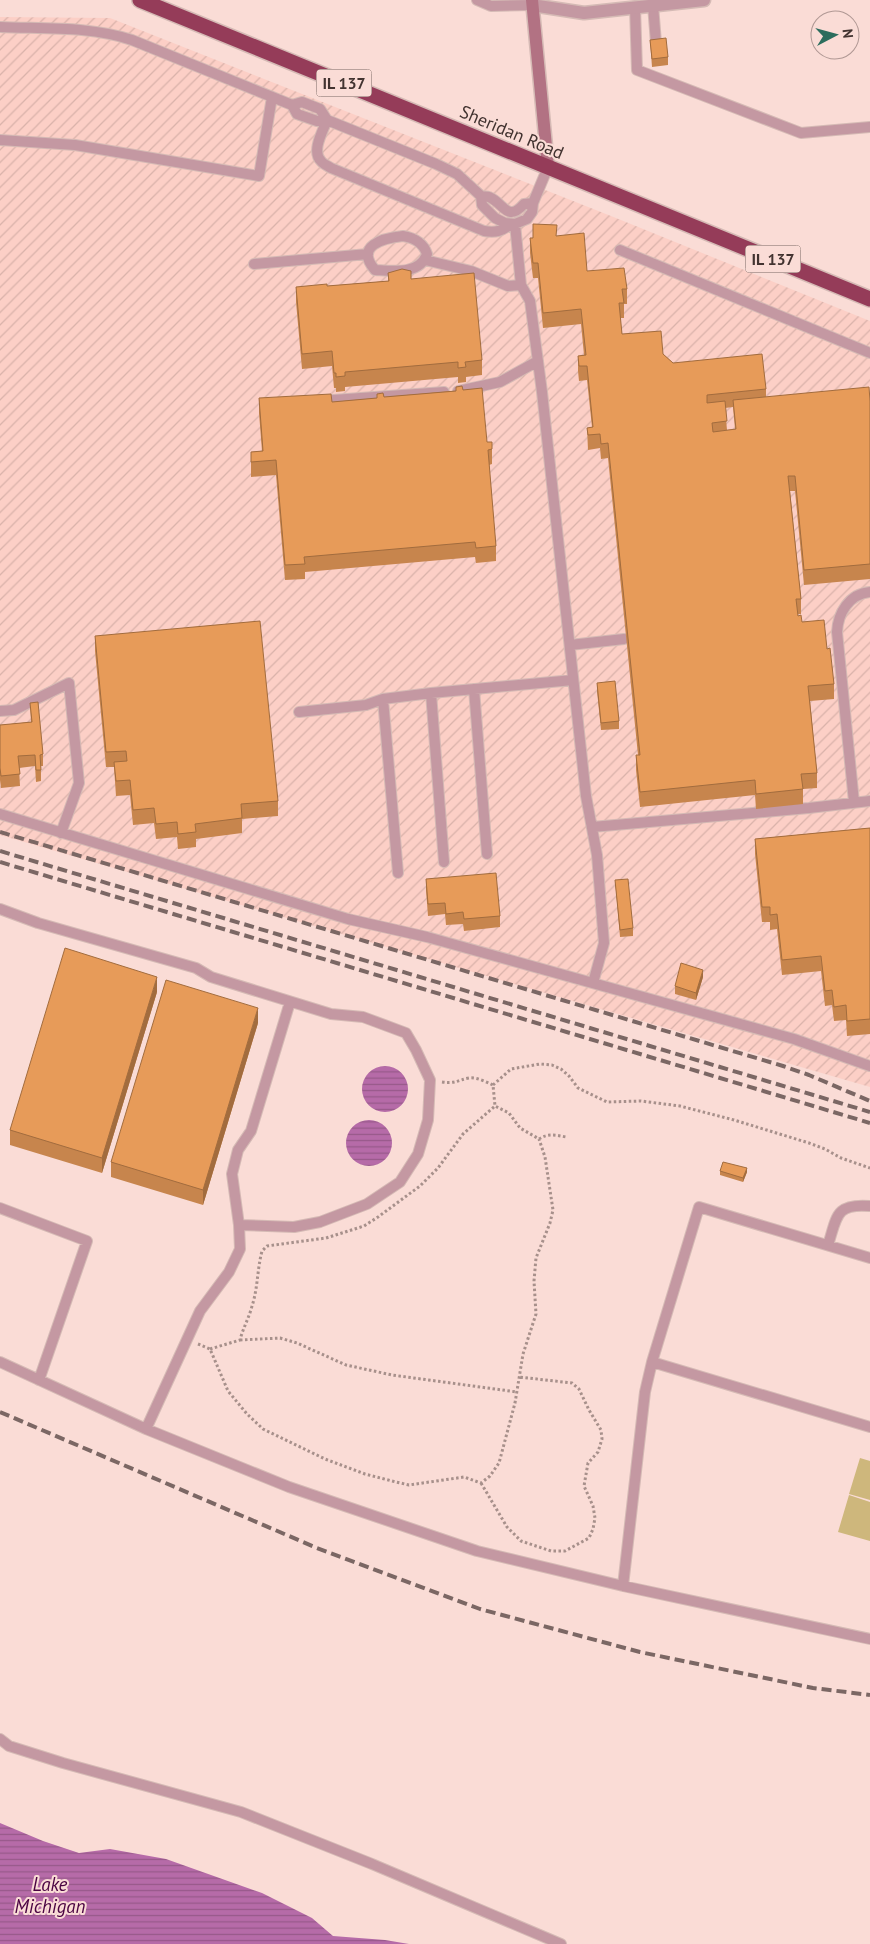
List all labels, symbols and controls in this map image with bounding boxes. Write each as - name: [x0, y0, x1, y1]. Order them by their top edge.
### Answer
- north arrow: [810, 10, 860, 60]
- text: N: [838, 28, 857, 39]
- road number: IL 137: [316, 70, 372, 96]
- street label: Sheridan Road: [456, 100, 568, 164]
- road number: IL 137: [746, 245, 800, 272]
- water label: Lake Michigan: [15, 1872, 86, 1918]

